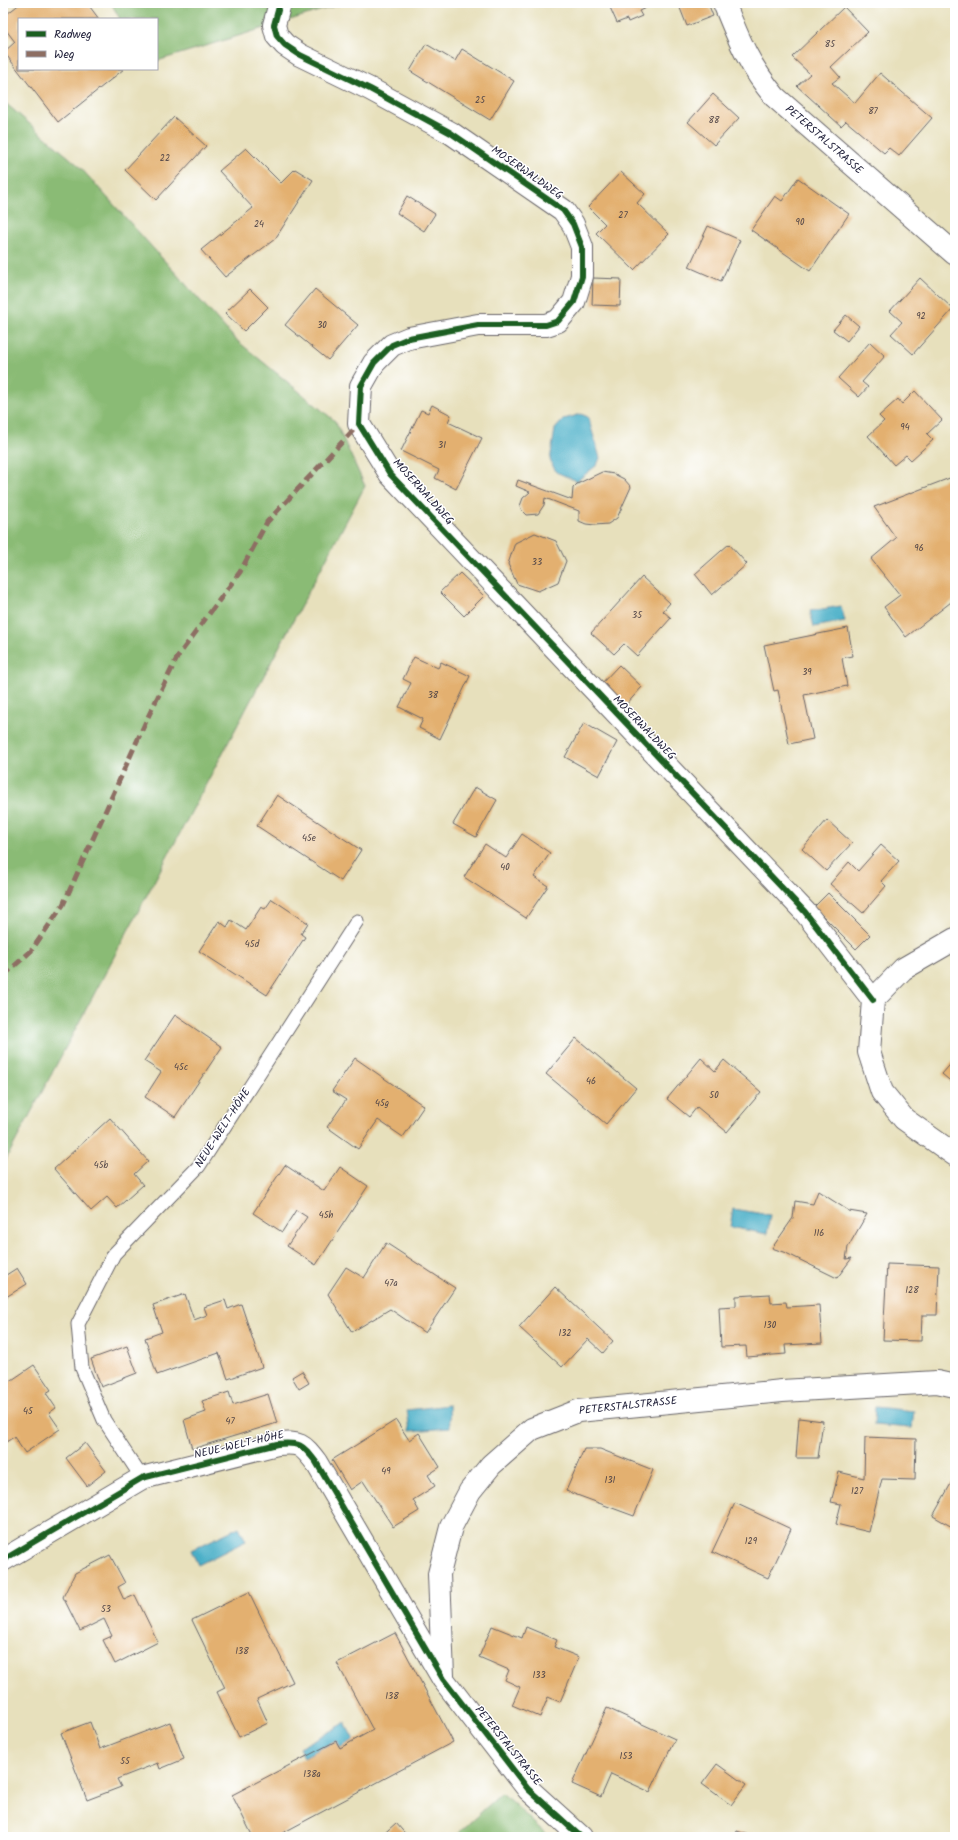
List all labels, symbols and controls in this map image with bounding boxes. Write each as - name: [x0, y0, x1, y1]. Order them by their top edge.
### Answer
- legend: [18, 18, 158, 70]
- text: Radweg: [54, 25, 92, 44]
- house number: 85: [825, 37, 836, 52]
- text: Weg: [54, 45, 75, 64]
- house number: 25: [475, 93, 486, 108]
- street label: PETERSTALSTRASSE: [781, 101, 868, 179]
- house number: 87: [868, 104, 879, 119]
- house number: 88: [709, 113, 720, 128]
- street label: MOSERWALDWEG: [487, 141, 567, 205]
- house number: 22: [160, 151, 170, 166]
- house number: 27: [618, 208, 629, 223]
- house number: 90: [796, 215, 805, 230]
- house number: 24: [254, 217, 264, 232]
- house number: 92: [916, 309, 926, 324]
- house number: 30: [317, 318, 327, 333]
- house number: 94: [900, 420, 910, 435]
- house number: 31: [438, 438, 446, 453]
- street label: MOSERWALDWEG: [388, 455, 458, 529]
- house number: 96: [914, 541, 924, 556]
- house number: 33: [532, 555, 542, 570]
- house number: 35: [632, 608, 643, 623]
- house number: 39: [802, 665, 812, 680]
- house number: 38: [428, 688, 439, 703]
- street label: MOSERWALDWEG: [608, 691, 680, 765]
- house number: 45e: [302, 831, 316, 846]
- house number: 40: [500, 860, 510, 875]
- house number: 45d: [245, 937, 260, 952]
- house number: 45c: [174, 1060, 188, 1075]
- house number: 46: [586, 1074, 596, 1089]
- street label: NEUE-WELT-HÖHE: [190, 1084, 256, 1171]
- house number: 50: [709, 1088, 719, 1103]
- house number: 45g: [375, 1096, 389, 1111]
- house number: 45b: [94, 1158, 109, 1173]
- house number: 45h: [319, 1208, 333, 1223]
- house number: 116: [814, 1226, 824, 1241]
- house number: 47a: [384, 1276, 398, 1291]
- house number: 128: [905, 1283, 919, 1298]
- house number: 130: [764, 1318, 777, 1333]
- house number: 132: [558, 1326, 572, 1341]
- street label: PETERSTALSTRASSE: [578, 1392, 678, 1420]
- house number: 45: [23, 1404, 34, 1419]
- house number: 47: [225, 1414, 235, 1429]
- street label: NEUE-WELT-HÖHE: [192, 1426, 286, 1464]
- house number: 49: [381, 1464, 391, 1479]
- house number: 131: [605, 1473, 616, 1488]
- house number: 127: [851, 1484, 864, 1499]
- house number: 129: [745, 1534, 758, 1549]
- house number: 53: [101, 1602, 111, 1617]
- house number: 138: [235, 1644, 249, 1659]
- house number: 133: [532, 1668, 546, 1683]
- house number: 138: [385, 1689, 399, 1704]
- street label: PETERSTALSTRASSE: [470, 1702, 546, 1790]
- house number: 153: [620, 1749, 632, 1764]
- house number: 55: [120, 1754, 131, 1769]
- house number: 138a: [303, 1767, 321, 1782]

